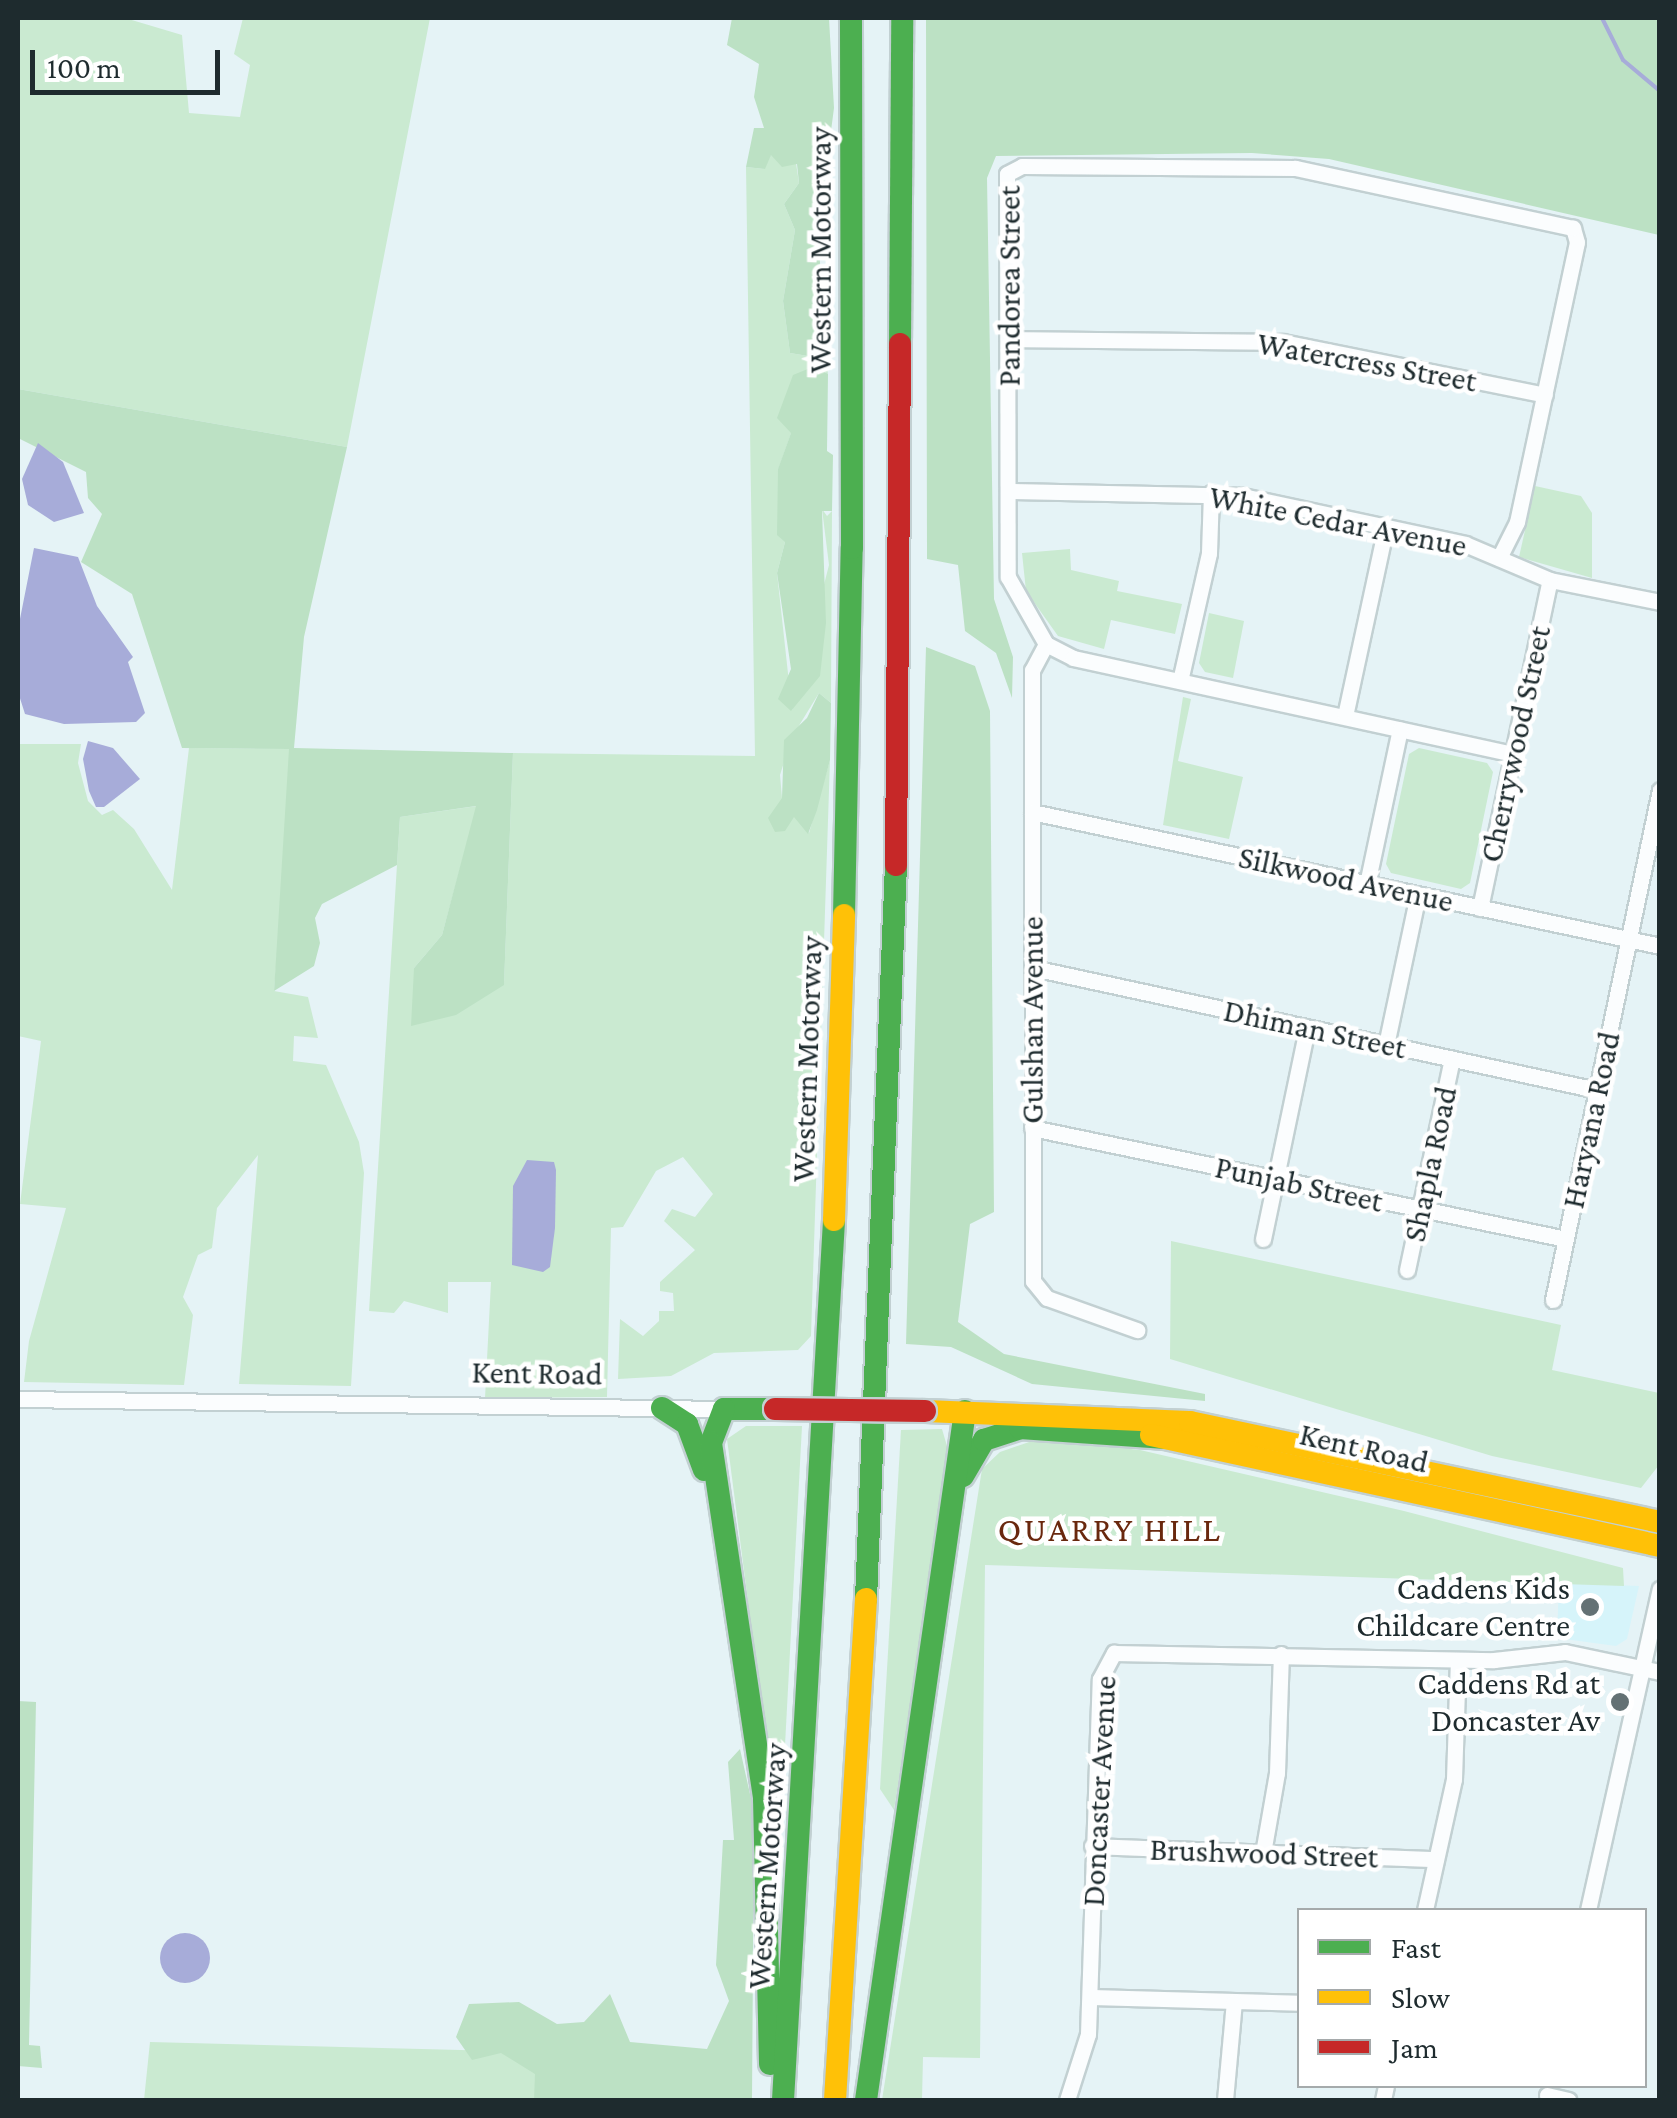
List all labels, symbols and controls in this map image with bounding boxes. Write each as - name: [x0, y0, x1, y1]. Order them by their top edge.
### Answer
- scale bar: [35, 30, 225, 92]
- text: 100 m: [47, 51, 121, 84]
- street label: Western Motorway: [801, 127, 839, 373]
- street label: Pandorea Street: [990, 186, 1028, 386]
- street label: Watercress Street: [1254, 324, 1480, 400]
- street label: White Cedar Avenue: [1206, 477, 1470, 565]
- street label: Cherrywood Street: [1471, 622, 1559, 866]
- street label: Silkwood Avenue: [1235, 837, 1457, 921]
- street label: Gulshan Avenue: [1013, 916, 1051, 1124]
- street label: Western Motorway: [784, 935, 830, 1183]
- street label: Dhiman Street: [1220, 991, 1410, 1067]
- street label: Haryana Road: [1554, 1028, 1628, 1212]
- street label: Shapla Road: [1395, 1083, 1465, 1245]
- street label: Punjab Street: [1212, 1148, 1386, 1220]
- street label: Kent Road: [471, 1353, 603, 1393]
- street label: Kent Road: [1296, 1415, 1432, 1481]
- district label: QUARRY HILL: [998, 1509, 1222, 1551]
- place label: Caddens Kids Childcare Centre: [1356, 1570, 1570, 1645]
- marker: Caddens Kids Childcare Centre: [1579, 1596, 1601, 1618]
- place label: Caddens Rd at Doncaster Av: [1417, 1665, 1600, 1740]
- street label: Doncaster Avenue: [1074, 1675, 1124, 1907]
- marker: Caddens Rd at Doncaster Av: [1609, 1691, 1631, 1713]
- street label: Western Motorway: [739, 1742, 795, 1990]
- street label: Brushwood Street: [1149, 1830, 1379, 1876]
- legend: [1297, 1908, 1647, 2088]
- text: Fast: [1391, 1931, 1441, 1964]
- text: Slow: [1391, 1981, 1450, 2014]
- text: Jam: [1391, 2031, 1438, 2064]

